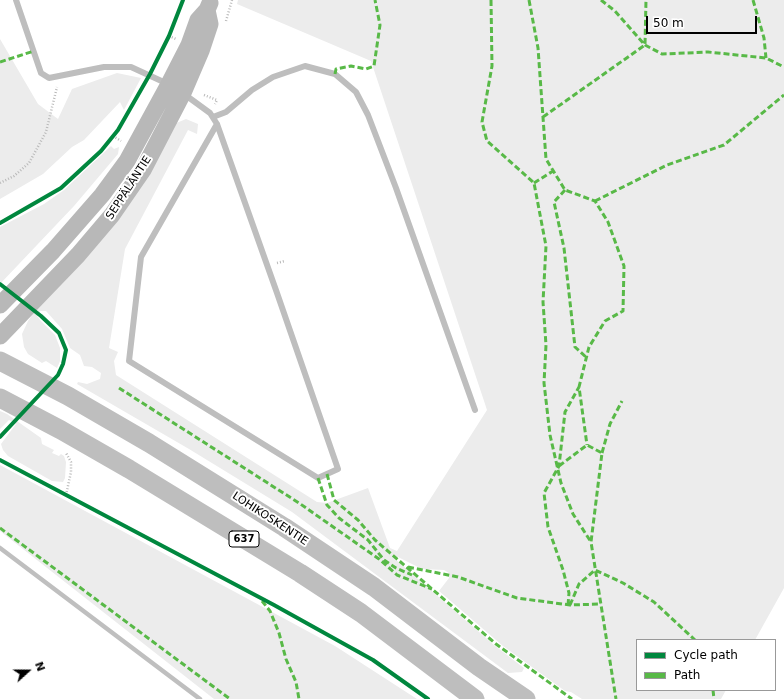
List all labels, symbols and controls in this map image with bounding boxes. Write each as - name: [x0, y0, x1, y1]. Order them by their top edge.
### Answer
- scale bar: [648, 8, 759, 34]
- text: 50 m: [653, 16, 684, 30]
- street label: SEPPÄLÄNTIE: [104, 154, 154, 222]
- street label: LOHIKOSKENTIE: [230, 490, 310, 548]
- road number: 637: [229, 531, 259, 547]
- legend: [636, 639, 776, 691]
- text: Cycle path: [674, 648, 738, 662]
- north arrow: [8, 651, 48, 691]
- text: N: [32, 660, 47, 673]
- text: Path: [674, 668, 700, 682]

